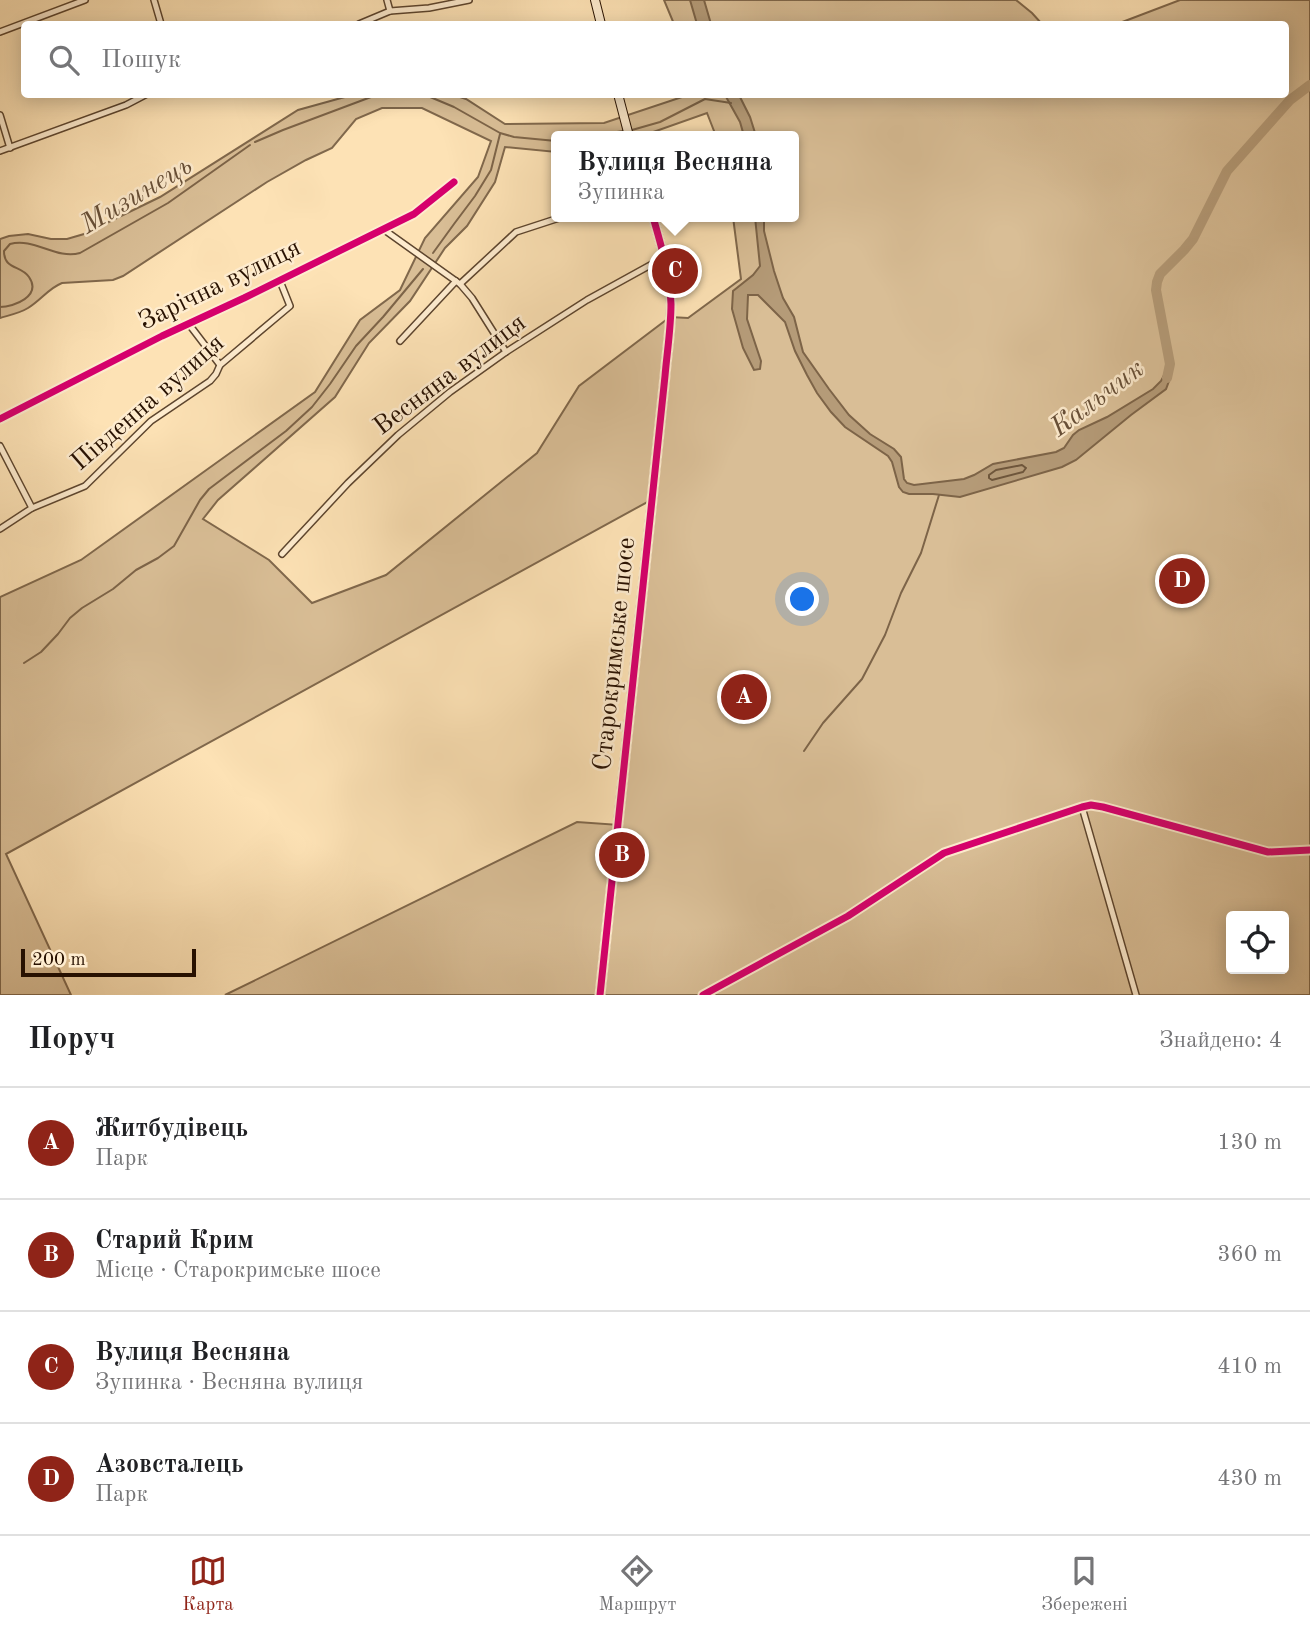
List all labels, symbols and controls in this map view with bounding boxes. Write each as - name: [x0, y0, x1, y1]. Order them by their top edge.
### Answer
- search box: [21, 21, 1289, 98]
- icon: search: [45, 41, 83, 79]
- text: Пошук: [101, 47, 181, 73]
- popup: [551, 131, 799, 222]
- text: Вулиця Весняна: [578, 150, 772, 176]
- water label: Мизинець: [75, 152, 198, 241]
- text: Зупинка: [578, 181, 665, 204]
- street label: Зарічна вулиця: [135, 235, 305, 335]
- pin: C: [652, 245, 698, 297]
- street label: Весняна вулиця: [369, 310, 531, 440]
- street label: Південна вулиця: [67, 330, 229, 476]
- water label: Кальчик: [1045, 355, 1150, 444]
- street label: Старокримське шосе: [590, 536, 640, 772]
- pin: D: [1159, 555, 1205, 607]
- your location: [785, 582, 819, 616]
- pin: A: [721, 671, 767, 723]
- pin: B: [599, 829, 645, 881]
- map controls: [1226, 911, 1289, 974]
- button: locate: [1226, 911, 1289, 974]
- scale bar: [21, 946, 196, 978]
- text: 200 m: [32, 951, 85, 970]
- text: Поруч: [28, 1025, 115, 1055]
- text: Знайдено: 4: [1159, 1029, 1282, 1052]
- text: Житбудівець: [95, 1116, 248, 1142]
- text: A: [42, 1131, 60, 1154]
- text: 130 m: [1217, 1131, 1282, 1154]
- text: Парк: [95, 1147, 148, 1170]
- text: Старий Крим: [95, 1228, 254, 1254]
- text: B: [43, 1243, 59, 1266]
- text: 360 m: [1217, 1243, 1282, 1266]
- text: Місце · Старокримське шосе: [95, 1259, 381, 1282]
- text: Вулиця Весняна: [95, 1340, 290, 1366]
- text: C: [43, 1355, 59, 1378]
- text: 410 m: [1217, 1355, 1282, 1378]
- text: Зупинка · Весняна вулиця: [95, 1371, 363, 1394]
- text: Азовсталець: [95, 1452, 244, 1478]
- text: D: [42, 1467, 60, 1490]
- text: 430 m: [1217, 1467, 1282, 1490]
- text: Парк: [95, 1483, 148, 1506]
- tab: Карта: [182, 1552, 234, 1617]
- tab: Маршрут: [598, 1552, 676, 1617]
- tab: Збережені: [1041, 1552, 1128, 1617]

